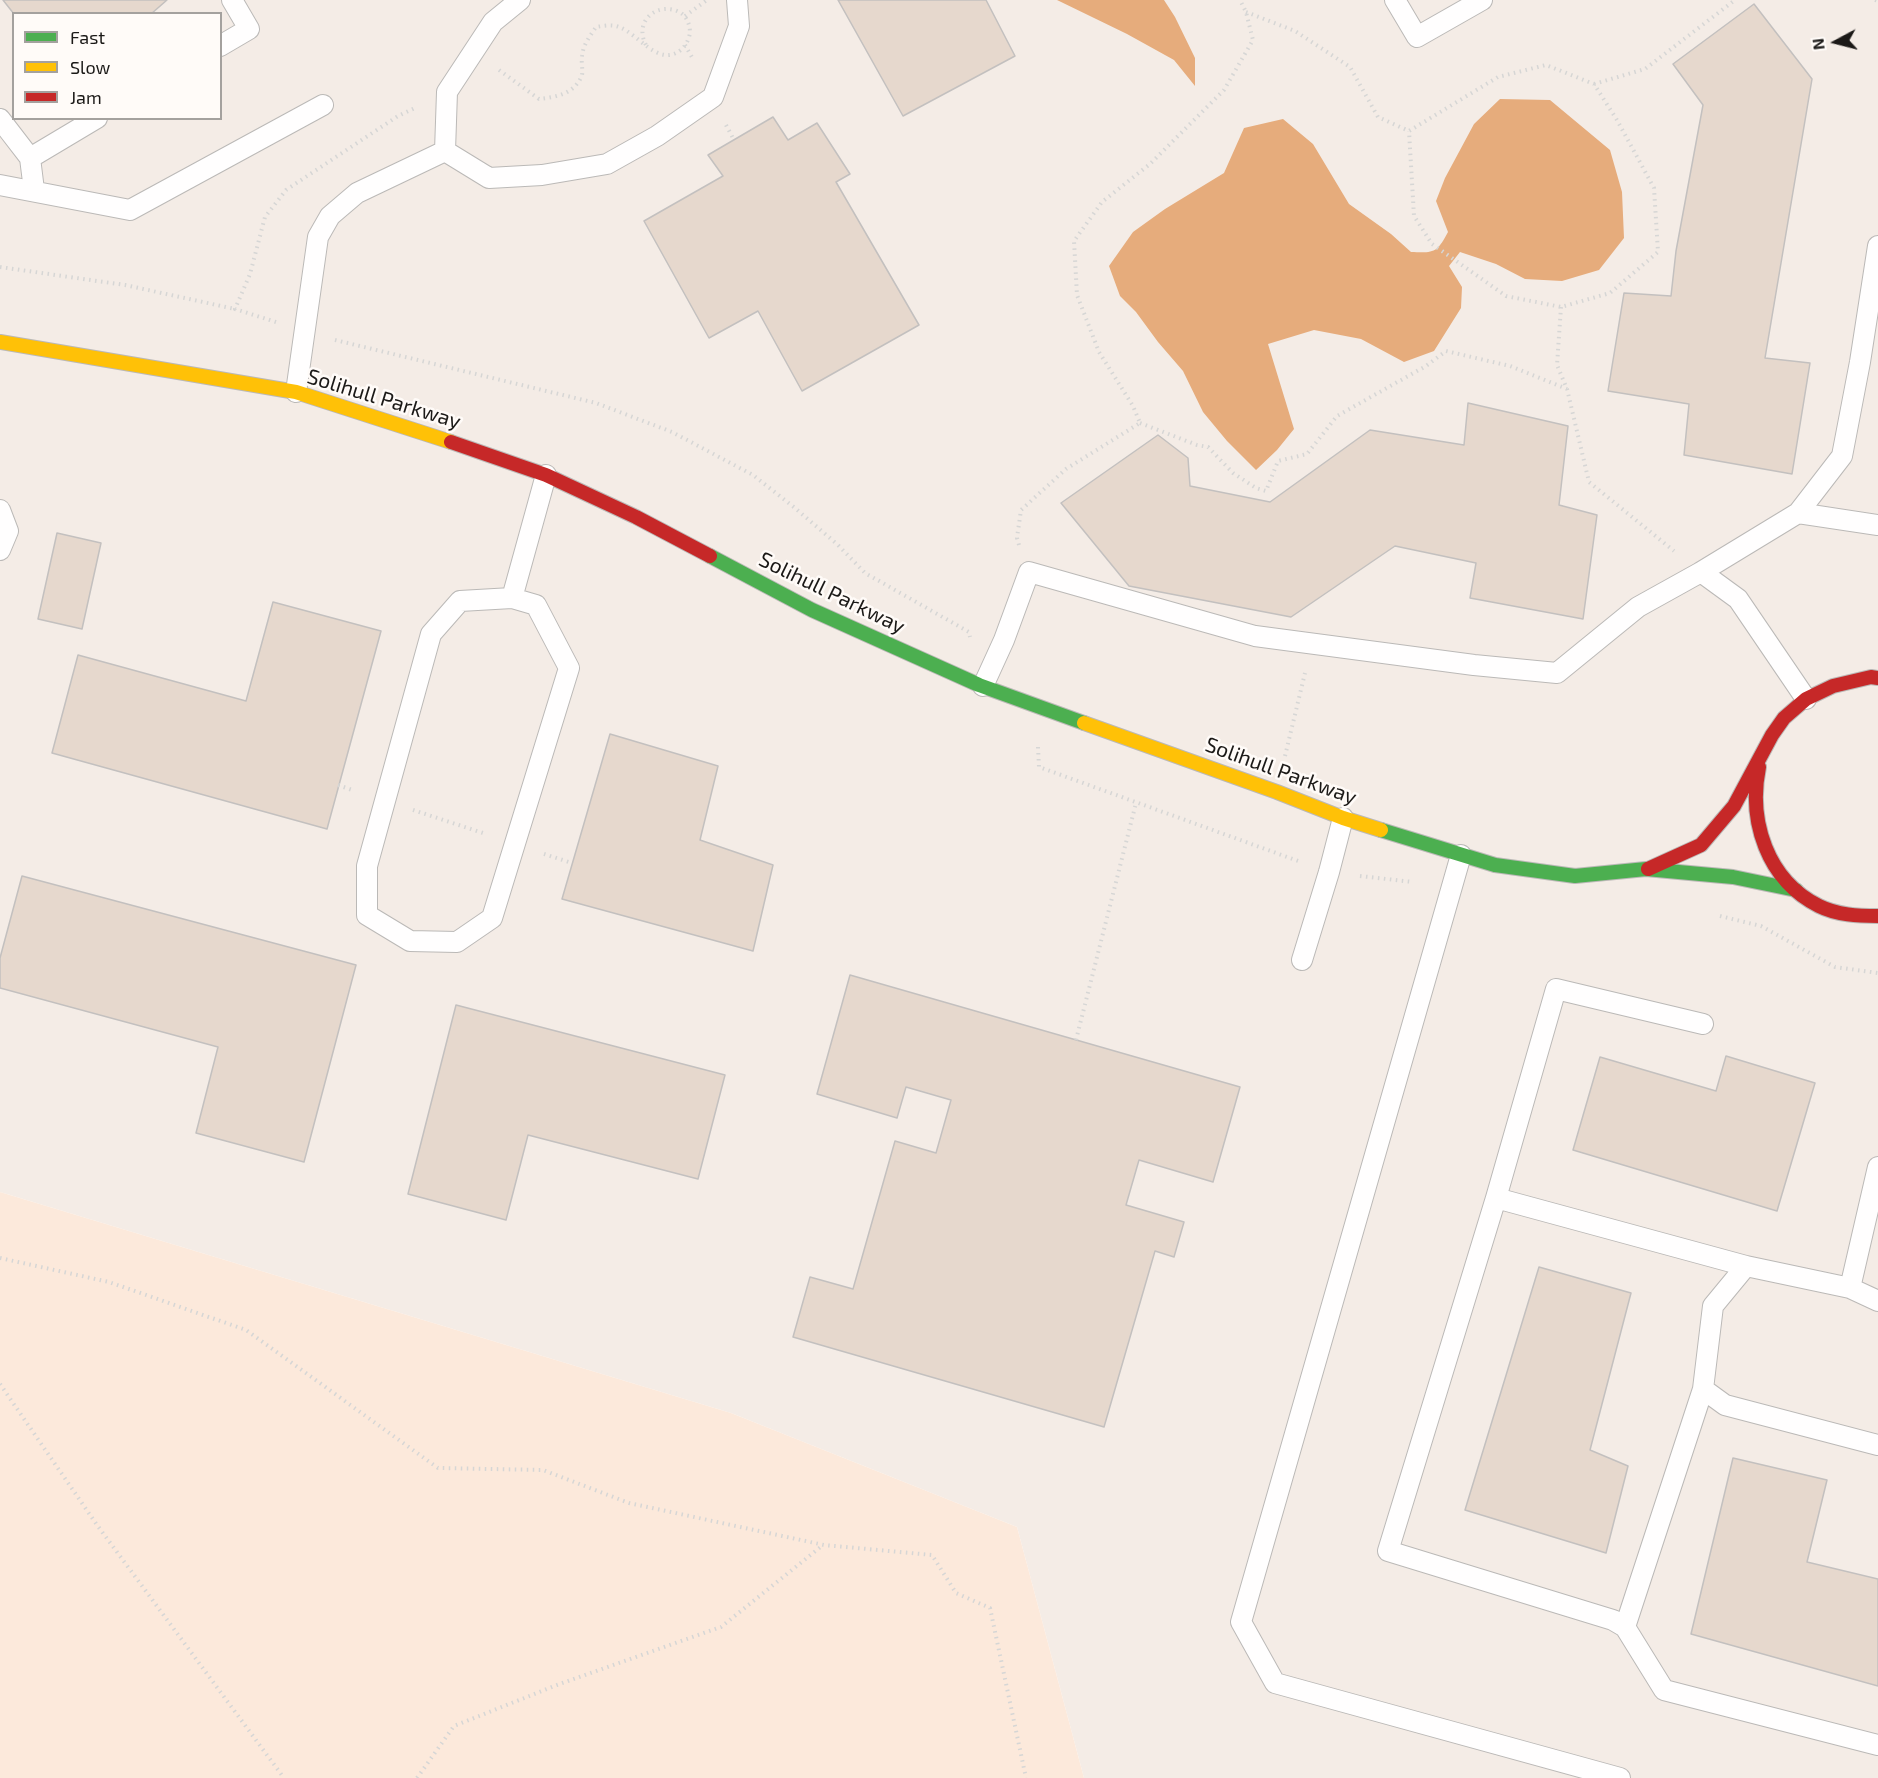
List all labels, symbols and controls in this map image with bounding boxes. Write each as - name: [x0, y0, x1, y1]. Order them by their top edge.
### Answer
- legend: [12, 12, 222, 120]
- north arrow: [1806, 12, 1866, 72]
- text: Fast: [70, 26, 105, 48]
- text: N: [1808, 37, 1828, 51]
- text: Slow: [70, 56, 110, 78]
- text: Jam: [70, 86, 102, 108]
- street label: Solihull Parkway: [304, 364, 464, 434]
- street label: Solihull Parkway: [755, 547, 909, 639]
- street label: Solihull Parkway: [1202, 732, 1360, 810]

